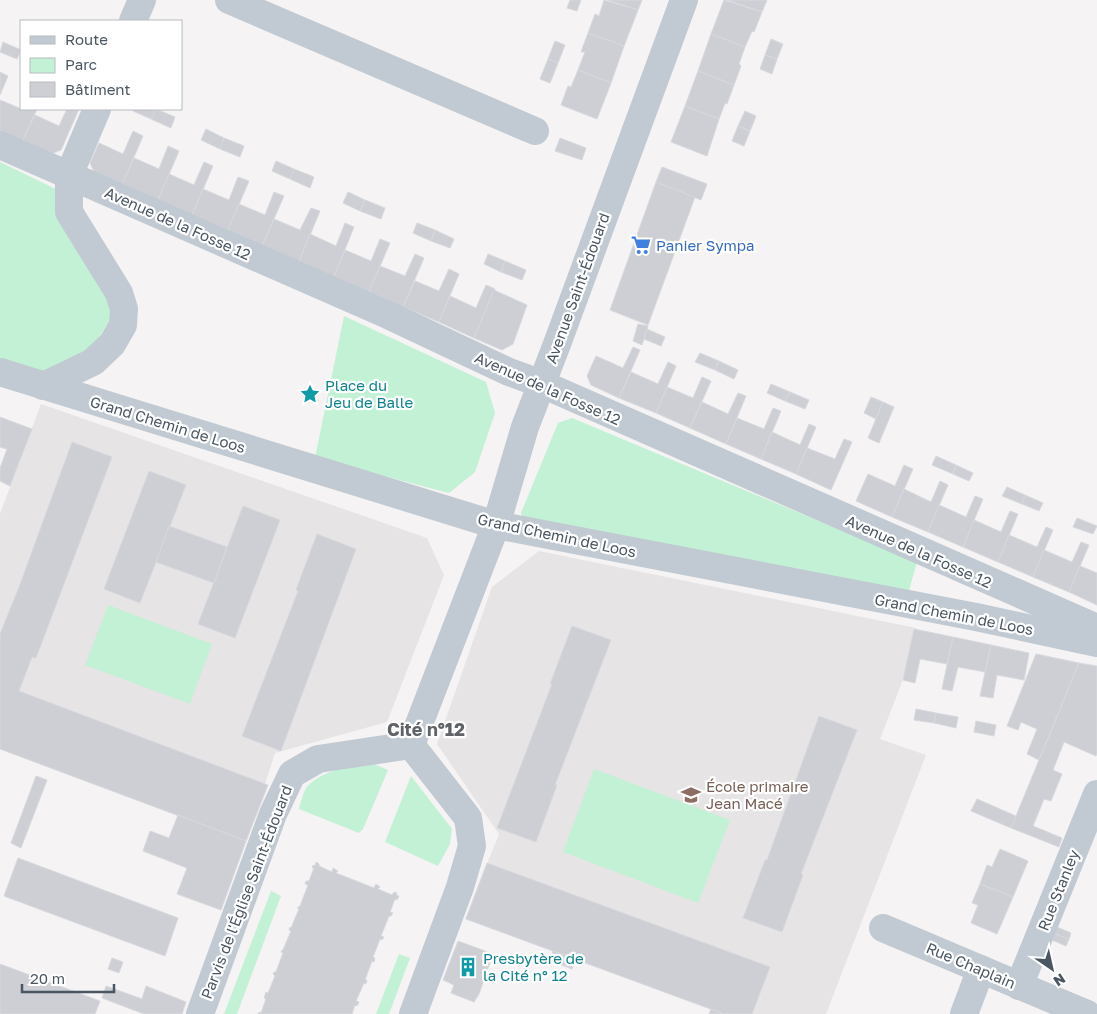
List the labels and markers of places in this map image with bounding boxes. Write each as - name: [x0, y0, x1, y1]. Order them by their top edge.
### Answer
- supermarket icon: Panier Sympa: [630, 234, 652, 256]
- place label: Panier Sympa: [656, 236, 755, 254]
- place label: Place du Jeu de Balle: [325, 376, 414, 411]
- place icon: Place du Jeu de Balle: [299, 383, 321, 405]
- place label: École primaire Jean Macé: [706, 777, 809, 812]
- school or university icon: École primaire Jean Macé: [680, 784, 702, 806]
- place label: Presbytère de la Cité n° 12: [483, 949, 584, 984]
- building icon: Presbytère de la Cité n° 12: [457, 956, 479, 978]

